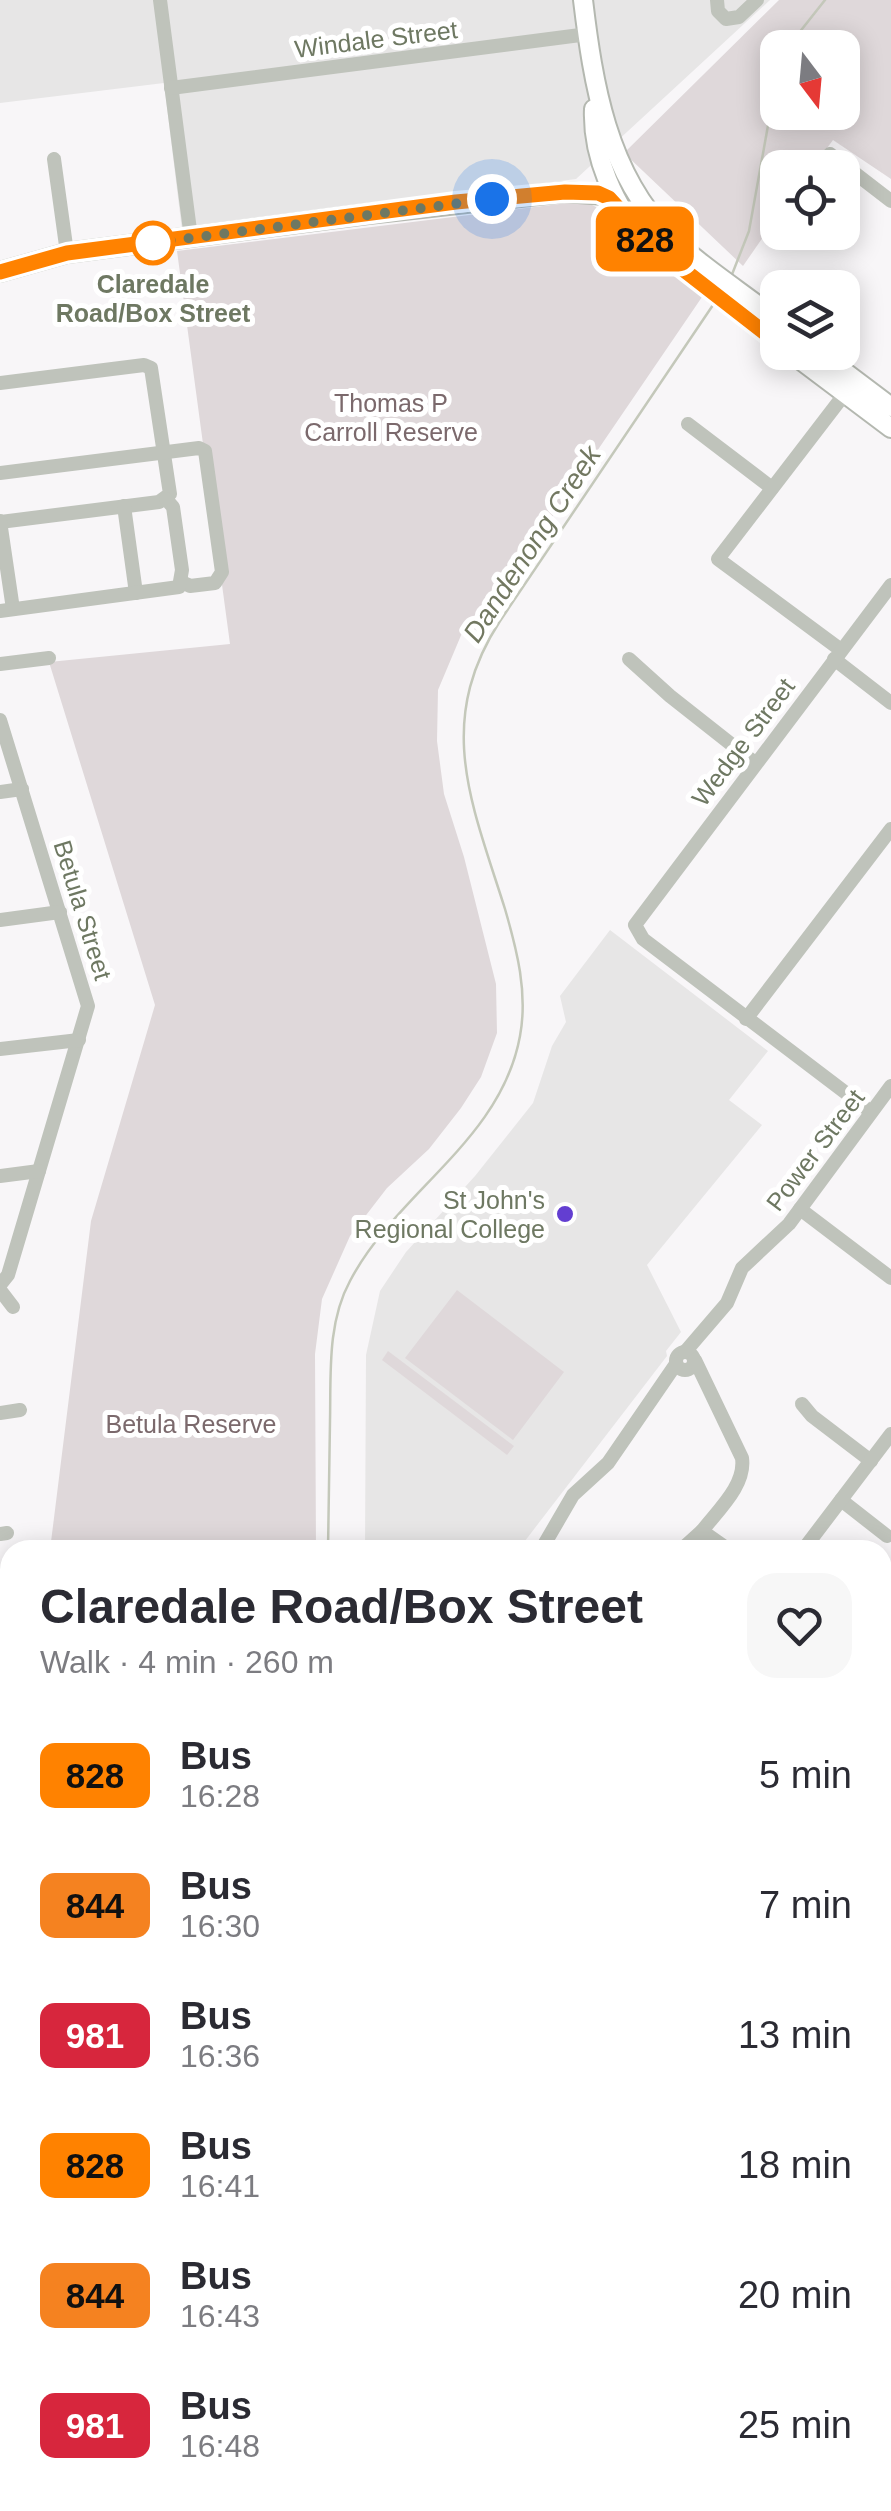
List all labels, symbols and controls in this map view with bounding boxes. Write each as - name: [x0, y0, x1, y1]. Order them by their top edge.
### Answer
- street label: Windale Street: [293, 15, 459, 63]
- north arrow: [760, 30, 860, 130]
- map controls: [760, 30, 860, 370]
- button: locate: [760, 150, 860, 250]
- your location: [467, 174, 517, 224]
- line badge: 828: [588, 206, 702, 272]
- text: 828: [616, 220, 674, 259]
- marker: Claredale Road/Box Street: [132, 222, 174, 264]
- place label: Claredale Road/Box Street: [56, 270, 251, 327]
- button: layers: [760, 270, 860, 370]
- park label: Thomas P Carroll Reserve: [304, 389, 478, 446]
- water label: Dandenong Creek: [457, 439, 608, 648]
- street label: Wedge Street: [686, 673, 800, 811]
- street label: Betula Street: [48, 837, 118, 983]
- street label: Power Street: [760, 1084, 870, 1216]
- place label: St John's Regional College: [355, 1186, 545, 1243]
- marker: St John's Regional College: [554, 1203, 576, 1225]
- park label: Betula Reserve: [106, 1410, 276, 1438]
- button: heart: [747, 1573, 852, 1678]
- text: Claredale Road/Box Street: [40, 1580, 643, 1633]
- text: Walk · 4 min · 260 m: [40, 1644, 334, 1680]
- text: Bus: [180, 1735, 252, 1777]
- text: 5 min: [759, 1754, 852, 1796]
- text: 828: [66, 1756, 124, 1795]
- text: 16:28: [180, 1778, 260, 1814]
- text: Bus: [180, 1865, 252, 1907]
- text: 7 min: [759, 1884, 852, 1926]
- text: 844: [66, 1886, 124, 1925]
- text: 16:30: [180, 1908, 260, 1944]
- text: Bus: [180, 1995, 252, 2037]
- text: 13 min: [738, 2014, 852, 2056]
- text: 981: [66, 2016, 124, 2055]
- text: 16:36: [180, 2038, 260, 2074]
- text: Bus: [180, 2125, 252, 2167]
- text: 18 min: [738, 2144, 852, 2186]
- text: 828: [66, 2146, 124, 2185]
- text: 16:41: [180, 2168, 260, 2204]
- text: Bus: [180, 2255, 252, 2297]
- text: 20 min: [738, 2274, 852, 2316]
- text: 844: [66, 2276, 124, 2315]
- text: 16:43: [180, 2298, 260, 2334]
- text: Bus: [180, 2385, 252, 2427]
- text: 25 min: [738, 2404, 852, 2446]
- text: 981: [66, 2406, 124, 2445]
- text: 16:48: [180, 2428, 260, 2464]

